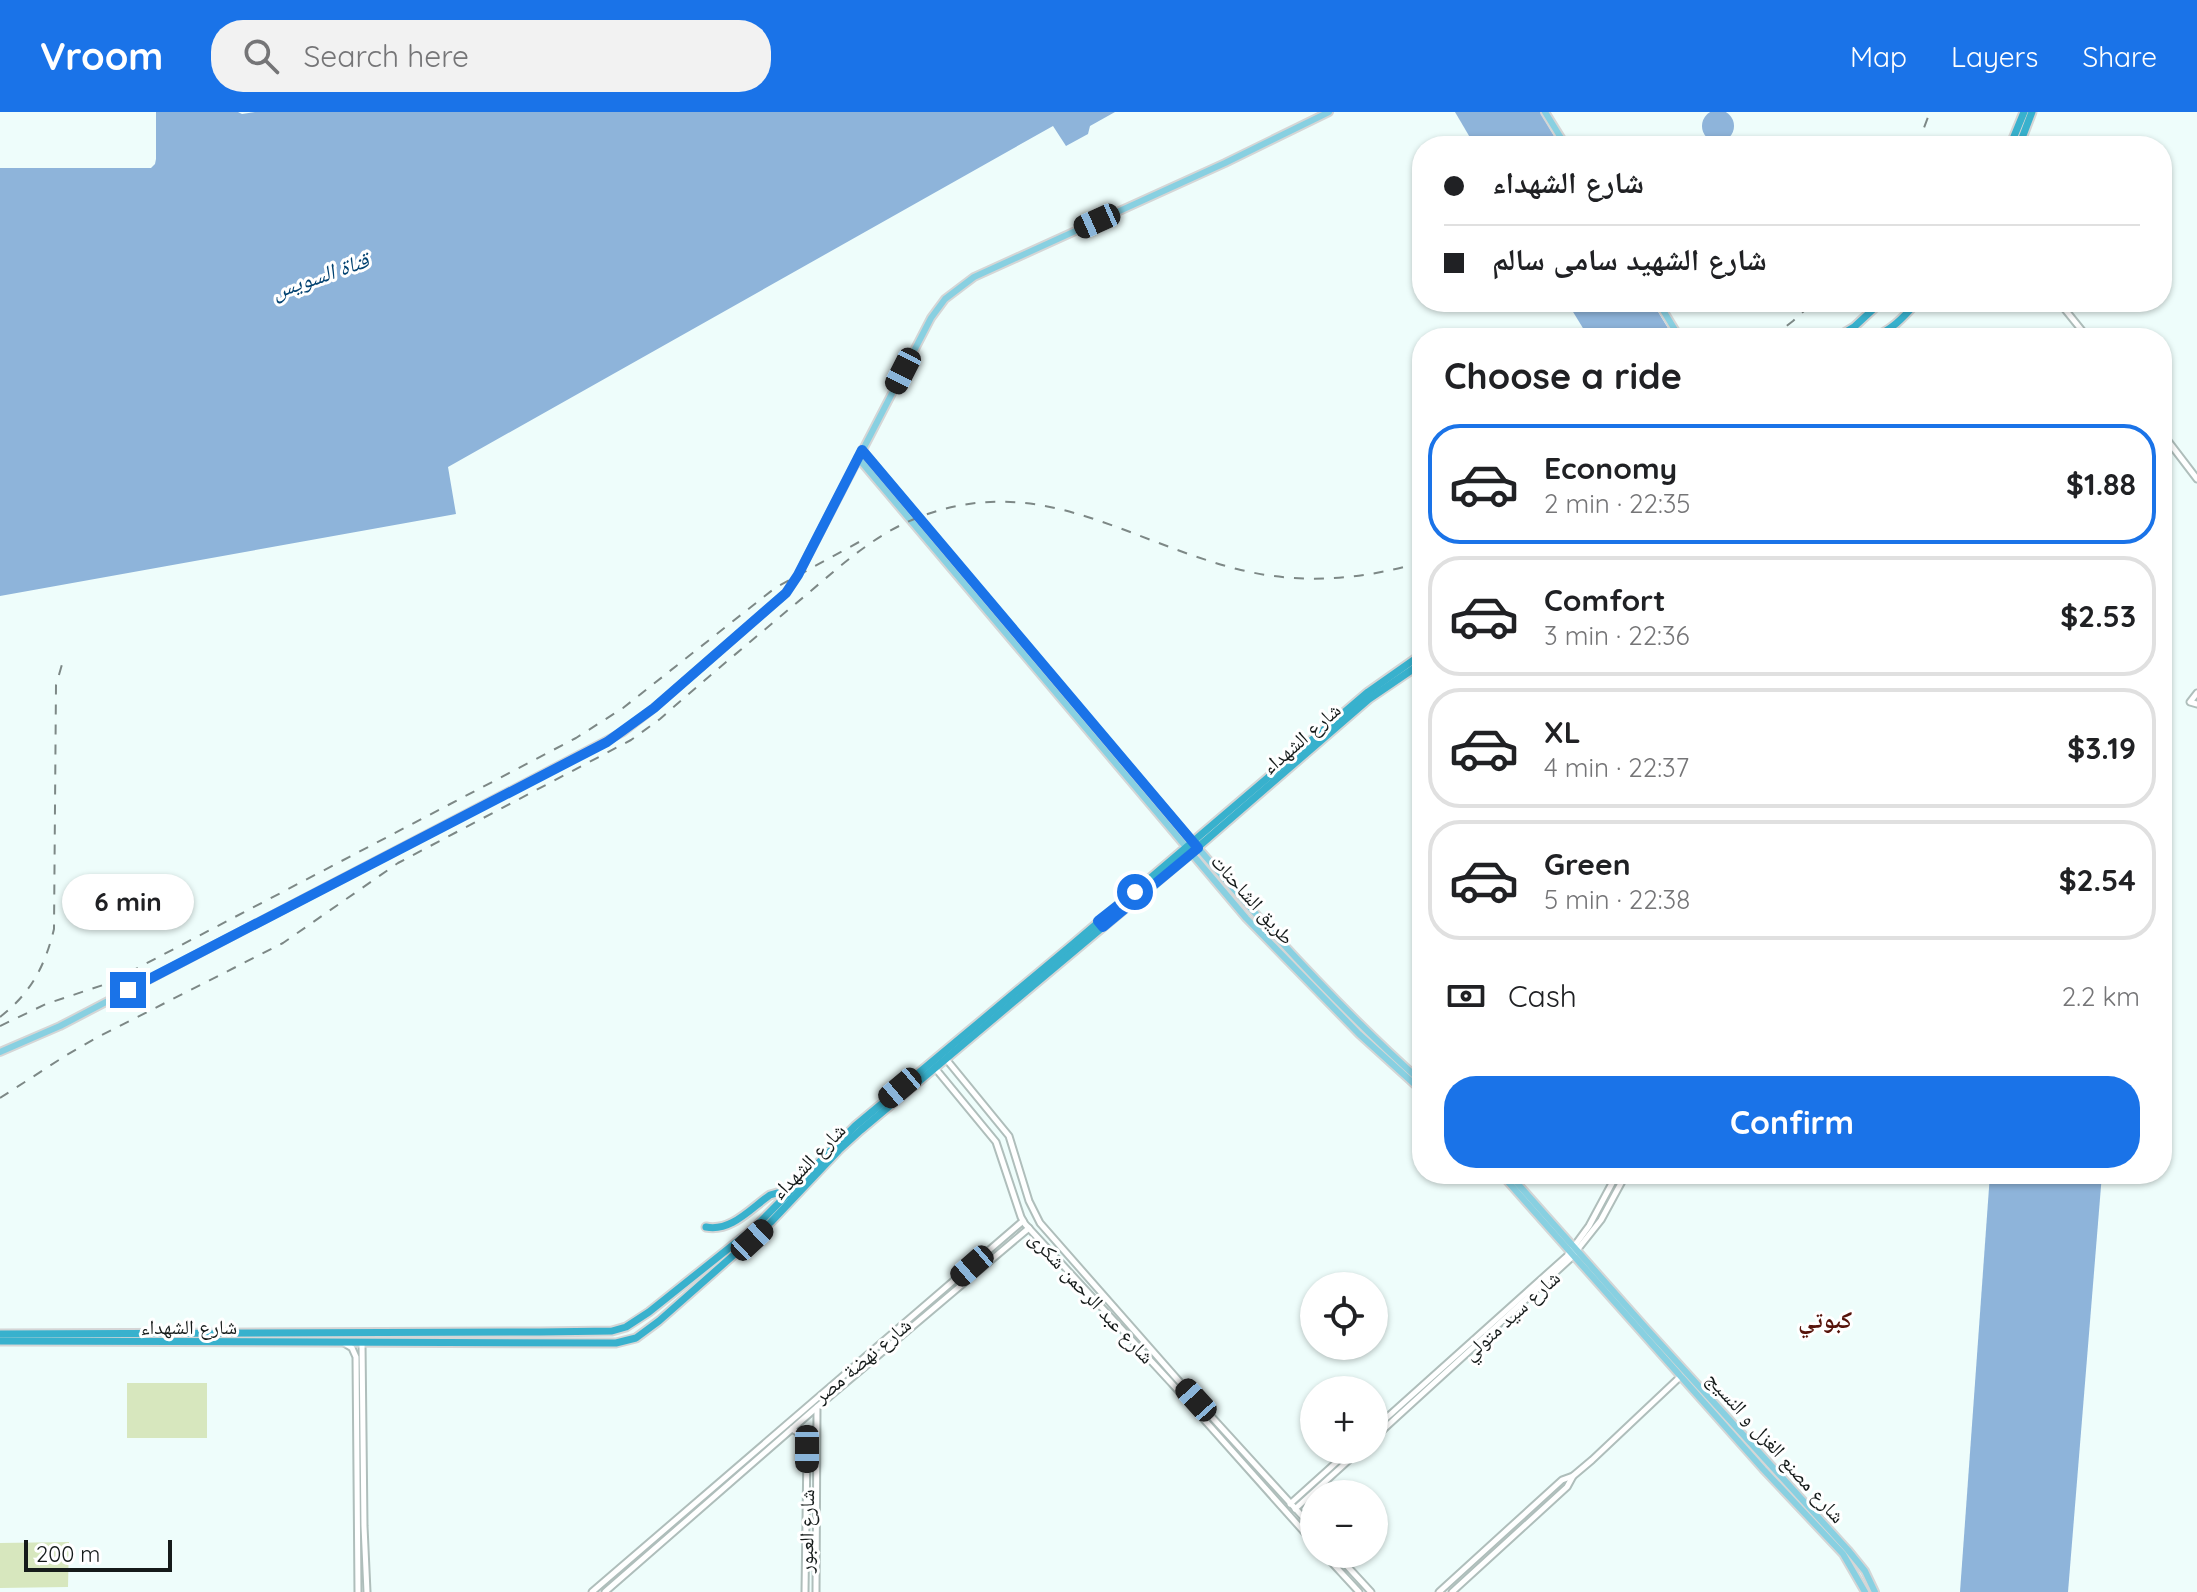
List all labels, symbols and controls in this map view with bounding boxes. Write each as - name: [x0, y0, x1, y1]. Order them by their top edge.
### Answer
- search box: [211, 20, 771, 92]
- text: Vroom: [40, 32, 163, 80]
- icon: search: [239, 34, 283, 78]
- text: Search here: [303, 37, 469, 75]
- text: Map: [1850, 39, 1907, 74]
- text: Layers: [1951, 39, 2038, 74]
- text: Share: [2082, 39, 2157, 74]
- text: شارع الشهداء: [1492, 163, 1644, 201]
- car: [1070, 200, 1124, 242]
- text: شارع الشهيد سامى سالم: [1492, 240, 1767, 278]
- water label: قناة السويس: [268, 244, 375, 305]
- car: [881, 344, 925, 398]
- text: Choose a ride: [1444, 353, 1682, 398]
- icon: car: [1448, 448, 1520, 520]
- text: Economy: [1544, 449, 1677, 487]
- text: $1.88: [2066, 465, 2136, 503]
- text: 2 min · 22:35: [1544, 487, 1691, 520]
- icon: car: [1448, 580, 1520, 652]
- text: Comfort: [1544, 581, 1665, 619]
- text: $2.53: [2060, 597, 2136, 635]
- text: 3 min · 22:36: [1544, 619, 1690, 652]
- street label: شارع الشهداء: [1256, 697, 1346, 780]
- icon: car: [1448, 712, 1520, 784]
- text: XL: [1544, 713, 1581, 751]
- text: $3.19: [2067, 729, 2136, 767]
- text: 4 min · 22:37: [1544, 751, 1689, 784]
- icon: car: [1448, 844, 1520, 916]
- text: Green: [1544, 845, 1631, 883]
- street label: طريق الشاحنات: [1206, 849, 1300, 949]
- text: $2.54: [2059, 861, 2136, 899]
- callout: 6 min: [62, 874, 194, 930]
- route start: [1117, 874, 1153, 910]
- text: 5 min · 22:38: [1544, 883, 1690, 916]
- text: 6 min: [94, 885, 162, 918]
- route end: [110, 972, 146, 1008]
- icon: cash: [1444, 974, 1488, 1018]
- text: Cash: [1508, 977, 1577, 1015]
- text: 2.2 km: [2062, 980, 2140, 1013]
- car: [874, 1063, 926, 1113]
- button: Confirm: [1444, 1076, 2140, 1168]
- street label: شارع الشهداء: [766, 1118, 851, 1205]
- car: [726, 1215, 778, 1265]
- street label: شارع عبد الرحمن شكرى: [1023, 1225, 1160, 1369]
- car: [946, 1241, 998, 1291]
- street label: شارع سيد متولي: [1457, 1265, 1568, 1368]
- map controls: [1300, 1272, 1388, 1568]
- button: locate: [1300, 1272, 1388, 1360]
- district label: كبوتي: [1798, 1304, 1852, 1339]
- street label: شارع نهضة مصر: [807, 1312, 916, 1409]
- street label: شارع الشهداء: [141, 1314, 237, 1340]
- street label: شارع مصنع الغزل و النسيج: [1701, 1366, 1851, 1529]
- car: [1171, 1374, 1221, 1426]
- button: +: [1300, 1376, 1388, 1464]
- car: [795, 1425, 819, 1473]
- button: −: [1300, 1480, 1388, 1568]
- street label: شارع العبور: [793, 1489, 820, 1574]
- scale bar: [24, 1536, 172, 1572]
- text: 200 m: [36, 1540, 100, 1568]

